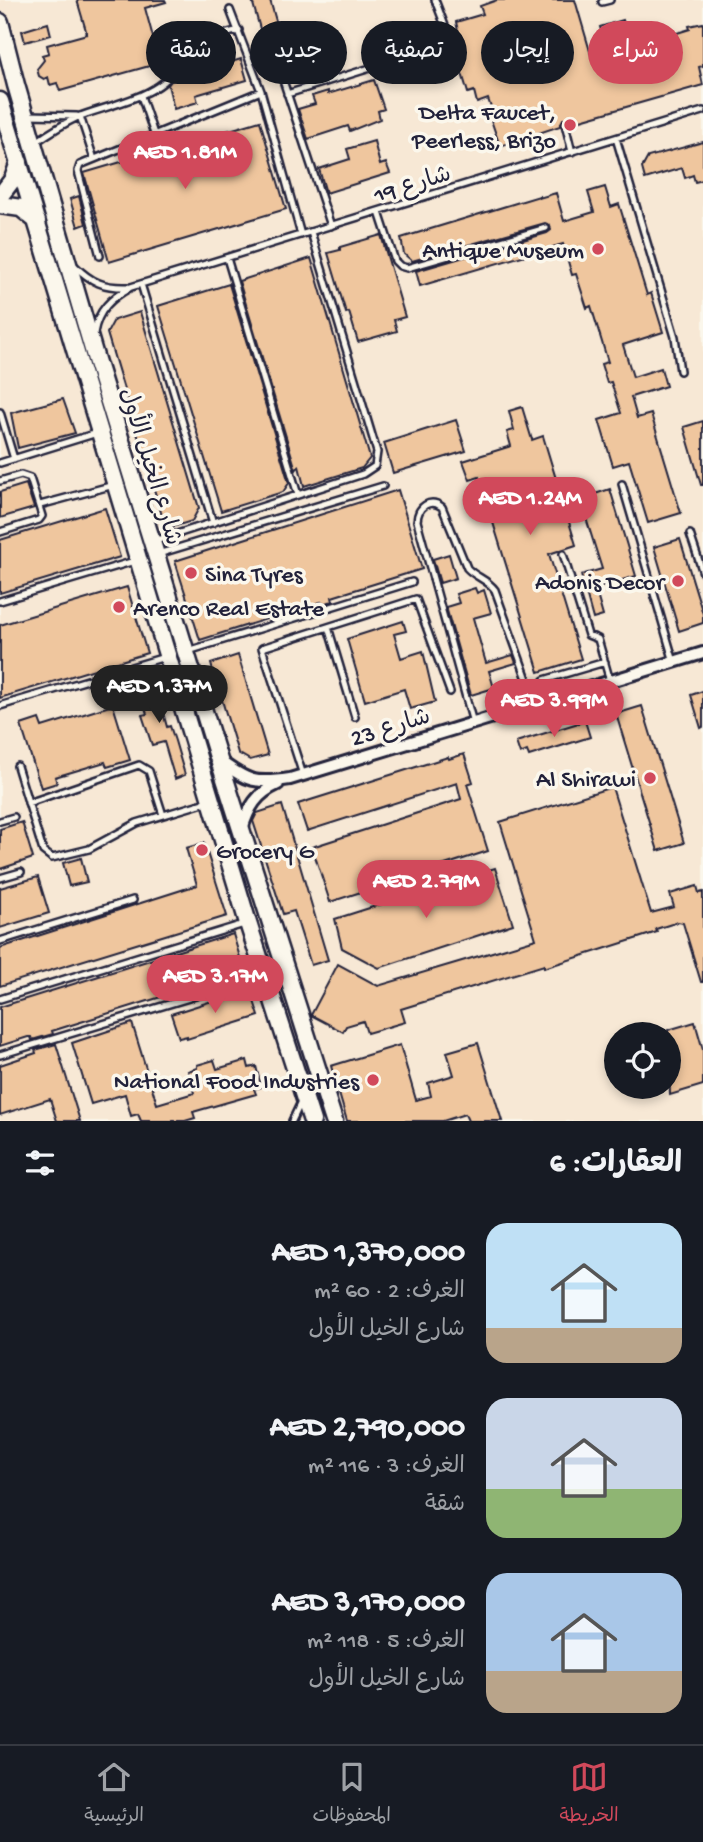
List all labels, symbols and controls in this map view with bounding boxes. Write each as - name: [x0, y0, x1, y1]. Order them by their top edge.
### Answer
- chip: شقة: [146, 21, 236, 84]
- chip: جديد: [250, 21, 347, 84]
- chip: تصفية: [361, 21, 467, 84]
- chip: إيجار: [481, 21, 574, 84]
- chip: شراء: [588, 21, 683, 84]
- place label: Delta Faucet, Peerless, Brizo: [411, 100, 556, 157]
- marker: Delta Faucet, Peerless, Brizo: [562, 117, 578, 133]
- pin: AED 1.81M: [105, 132, 265, 191]
- text: AED 1.81M: [134, 140, 236, 167]
- street label: شارع 19: [370, 161, 455, 212]
- place label: Antique Museum: [422, 238, 584, 267]
- marker: Antique Museum: [590, 241, 606, 257]
- street label: شارع الخيل الأول: [111, 383, 192, 549]
- pin: AED 1.24M: [450, 477, 610, 537]
- text: AED 1.24M: [479, 486, 581, 513]
- place label: Sina Tyres: [205, 562, 304, 591]
- marker: Sina Tyres: [183, 565, 199, 581]
- place label: Adonis Decor: [535, 570, 666, 599]
- marker: Adonis Decor: [670, 573, 686, 589]
- place label: Arenco Real Estate: [133, 596, 325, 625]
- marker: Arenco Real Estate: [111, 599, 127, 615]
- pin: AED 1.37M: [79, 666, 239, 725]
- text: AED 1.37M: [107, 674, 211, 701]
- pin: AED 3.99M: [474, 680, 634, 739]
- text: AED 3.99M: [501, 688, 607, 715]
- street label: شارع 23: [348, 704, 434, 755]
- place label: Al Shirawi: [536, 767, 636, 796]
- marker: Al Shirawi: [642, 770, 658, 786]
- place label: Grocery G: [216, 839, 315, 868]
- marker: Grocery G: [194, 842, 210, 858]
- pin: AED 2.79M: [346, 860, 506, 920]
- text: AED 2.79M: [373, 869, 479, 896]
- pin: AED 3.17M: [135, 956, 295, 1015]
- text: AED 3.17M: [163, 964, 267, 991]
- map controls: [604, 1022, 681, 1099]
- button: locate: [604, 1022, 681, 1099]
- place label: National Food Industries: [114, 1069, 360, 1098]
- marker: National Food Industries: [365, 1072, 381, 1088]
- icon: filters: [21, 1144, 59, 1182]
- text: العقارات: 6: [550, 1148, 682, 1183]
- text: AED 1,370,000: [272, 1237, 465, 1272]
- icon: home: [542, 1251, 626, 1335]
- text: الغرف: 2 · 60 m²: [314, 1279, 465, 1306]
- text: شارع الخيل الأول: [308, 1317, 465, 1344]
- text: AED 2,790,000: [270, 1412, 465, 1447]
- icon: home: [542, 1426, 626, 1510]
- text: الغرف: 3 · 116 m²: [308, 1454, 465, 1481]
- text: شقة: [425, 1492, 465, 1519]
- text: AED 3,170,000: [272, 1587, 465, 1622]
- icon: home: [542, 1601, 626, 1685]
- text: الغرف: 5 · 118 m²: [307, 1629, 465, 1656]
- text: شارع الخيل الأول: [308, 1667, 465, 1694]
- tab: الرئيسية: [84, 1758, 144, 1831]
- tab: المحفوظات: [313, 1758, 391, 1831]
- tab: الخريطة: [559, 1758, 619, 1831]

